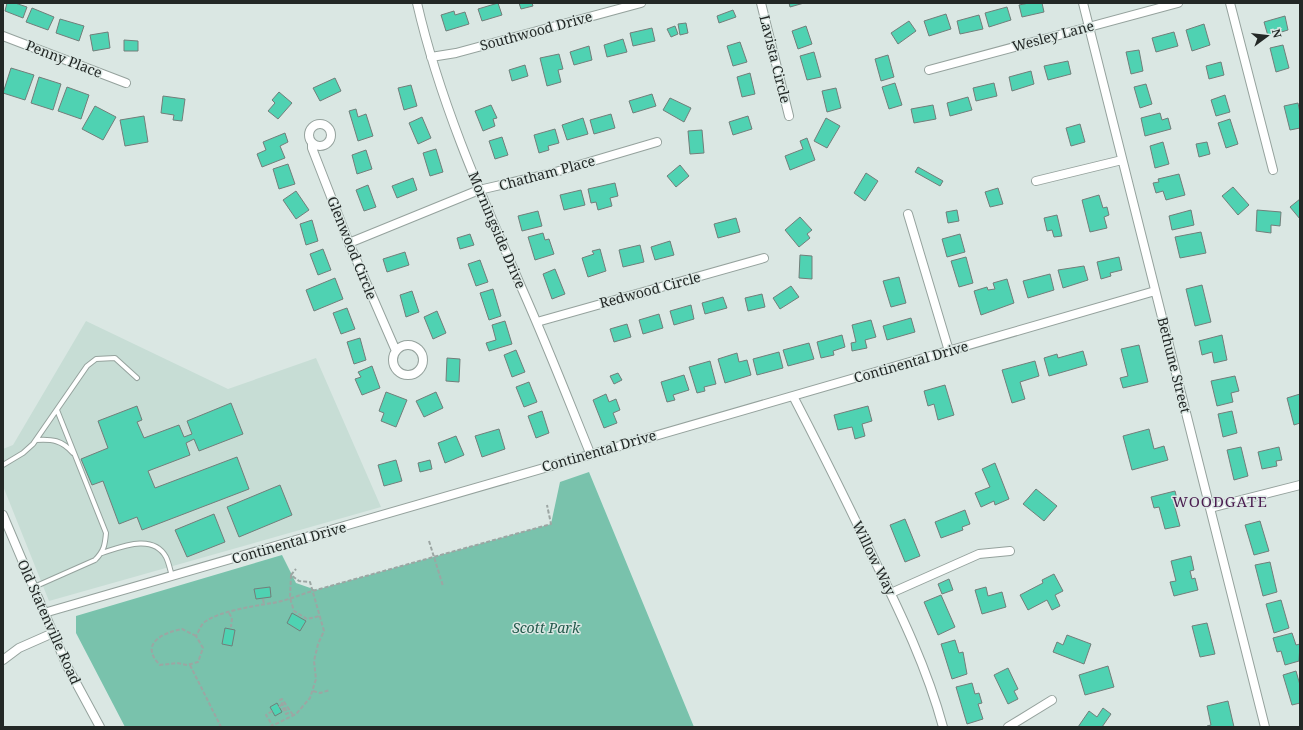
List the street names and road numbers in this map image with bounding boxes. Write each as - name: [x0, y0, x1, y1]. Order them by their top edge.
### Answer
- street label: Southwood Drive: [478, 6, 594, 55]
- street label: Lavista Circle: [755, 13, 796, 105]
- street label: Wesley Lane: [1010, 15, 1096, 56]
- street label: Penny Place: [23, 35, 105, 82]
- street label: Chatham Place: [497, 151, 597, 195]
- street label: Morningside Drive: [464, 168, 531, 291]
- street label: Glenwood Circle: [323, 193, 382, 302]
- street label: Redwood Circle: [597, 267, 703, 312]
- street label: Bethune Street: [1153, 315, 1196, 415]
- street label: Continental Drive: [851, 336, 970, 387]
- street label: Continental Drive: [539, 425, 658, 476]
- street label: Continental Drive: [229, 517, 348, 568]
- street label: Willow Way: [848, 517, 901, 598]
- street label: Old Statenville Road: [13, 556, 86, 688]

